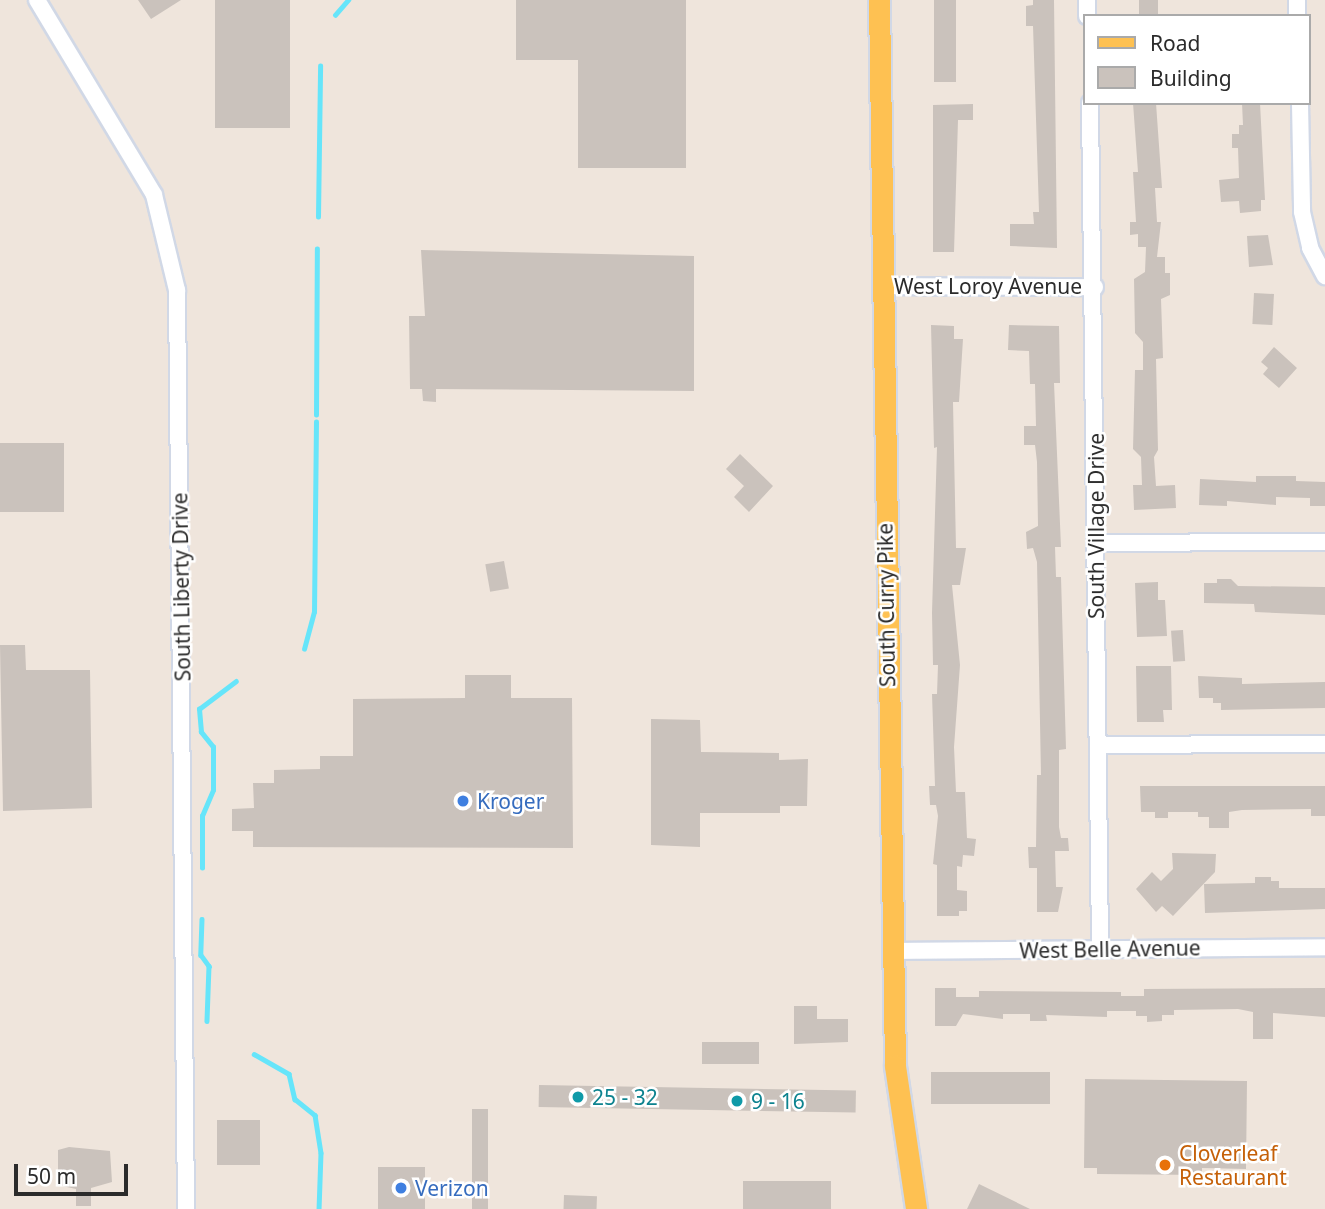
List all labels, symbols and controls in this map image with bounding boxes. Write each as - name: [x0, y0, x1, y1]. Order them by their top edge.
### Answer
- legend: [1084, 14, 1311, 105]
- text: Road: [1150, 29, 1200, 57]
- text: Building: [1150, 64, 1232, 92]
- street label: West Loroy Avenue: [894, 273, 1082, 299]
- street label: South Village Drive: [1083, 433, 1109, 619]
- street label: South Liberty Drive: [167, 492, 195, 682]
- street label: South Curry Pike: [872, 523, 900, 687]
- place label: Kroger: [477, 788, 544, 814]
- marker: Kroger: [455, 793, 471, 809]
- street label: West Belle Avenue: [1019, 935, 1201, 963]
- place label: 25 - 32: [592, 1084, 658, 1110]
- place label: 9 - 16: [751, 1088, 805, 1114]
- marker: 25 - 32: [570, 1089, 586, 1105]
- marker: 9 - 16: [729, 1093, 745, 1109]
- place label: Cloverleaf Restaurant: [1179, 1140, 1287, 1190]
- scale bar: [18, 1150, 131, 1194]
- marker: Cloverleaf Restaurant: [1157, 1157, 1173, 1173]
- text: 50 m: [27, 1162, 76, 1190]
- place label: Verizon: [415, 1175, 489, 1201]
- marker: Verizon: [393, 1180, 409, 1196]

